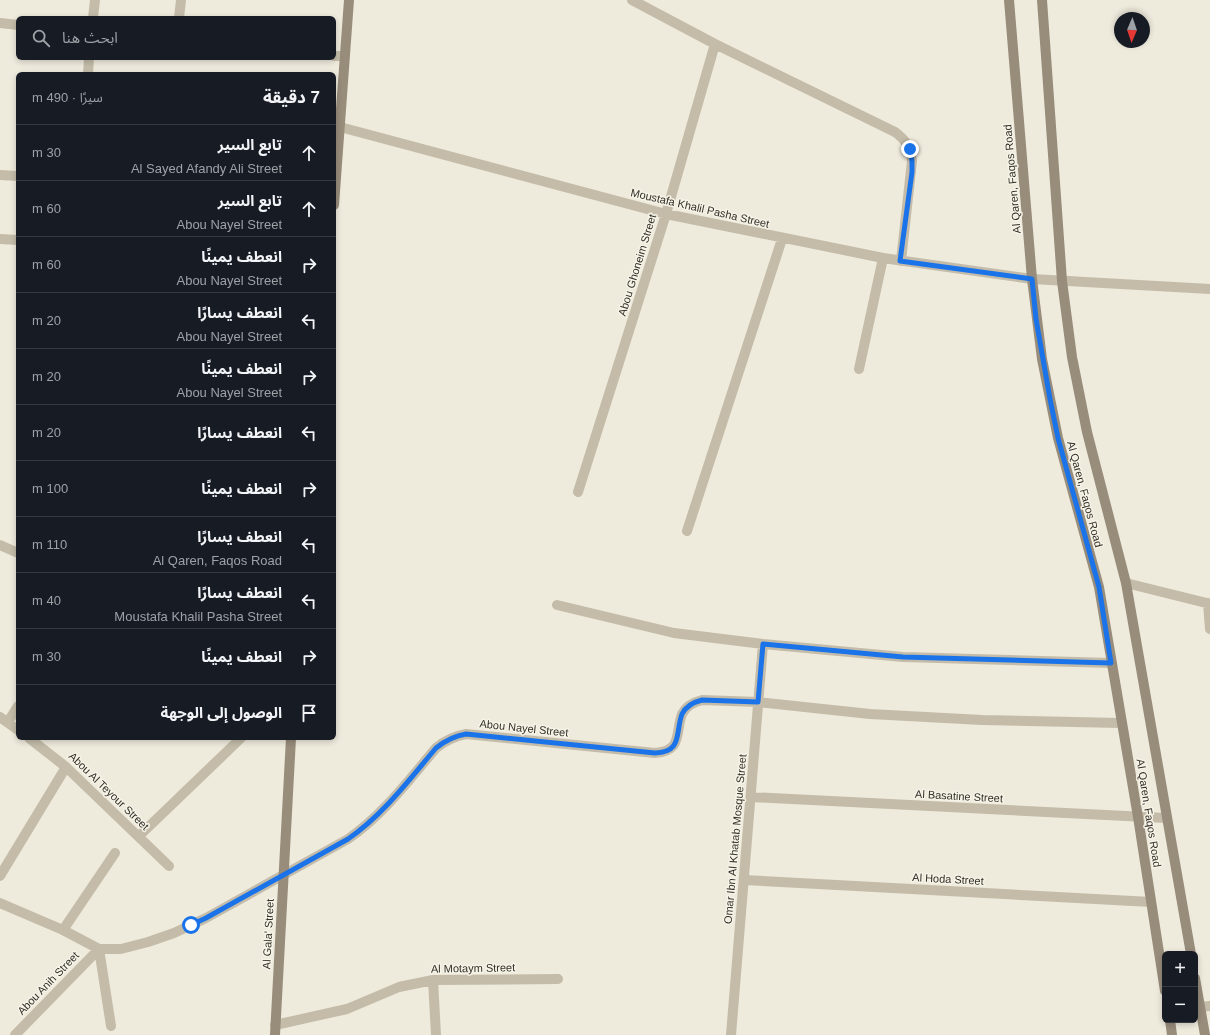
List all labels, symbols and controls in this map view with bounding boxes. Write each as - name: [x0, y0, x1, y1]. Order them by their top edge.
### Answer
- north arrow: [1114, 12, 1150, 48]
- search box: [16, 16, 336, 60]
- icon: search: [30, 27, 52, 49]
- text: ابحث هنا: [62, 29, 118, 46]
- text: 7 دقيقة: [263, 88, 320, 107]
- text: سيرًا · 490 m: [32, 90, 103, 105]
- street label: Al Qaren, Faqos Road: [1001, 124, 1023, 234]
- text: تابع السير: [218, 136, 282, 153]
- route end: [901, 140, 919, 158]
- icon: ahead: [298, 142, 320, 164]
- text: 30 m: [32, 145, 61, 160]
- text: Al Sayed Afandy Ali Street: [131, 161, 282, 176]
- street label: Moustafa Khalil Pasha Street: [630, 186, 770, 230]
- text: تابع السير: [218, 192, 282, 209]
- icon: ahead: [298, 198, 320, 220]
- text: 60 m: [32, 201, 61, 216]
- street label: Abou Ghoneim Street: [616, 213, 658, 317]
- text: Abou Nayel Street: [176, 217, 282, 232]
- text: انعطف يمينًا: [201, 248, 282, 265]
- icon: right: [298, 254, 320, 276]
- text: 60 m: [32, 257, 61, 272]
- text: Abou Nayel Street: [176, 273, 282, 288]
- text: انعطف يسارًا: [197, 304, 282, 321]
- icon: left: [298, 310, 320, 332]
- text: 20 m: [32, 313, 61, 328]
- text: Abou Nayel Street: [176, 329, 282, 344]
- text: انعطف يمينًا: [201, 360, 282, 377]
- icon: right: [298, 366, 320, 388]
- text: 20 m: [32, 369, 61, 384]
- text: Abou Nayel Street: [176, 385, 282, 400]
- icon: left: [298, 422, 320, 444]
- text: انعطف يسارًا: [197, 424, 282, 441]
- text: 20 m: [32, 425, 61, 440]
- street label: Al Qaren, Faqos Road: [1065, 440, 1105, 548]
- icon: right: [298, 478, 320, 500]
- text: انعطف يمينًا: [201, 480, 282, 497]
- text: 100 m: [32, 481, 68, 496]
- text: انعطف يسارًا: [197, 528, 282, 545]
- icon: left: [298, 534, 320, 556]
- text: 110 m: [32, 537, 67, 552]
- text: Al Qaren, Faqos Road: [153, 553, 282, 568]
- text: انعطف يسارًا: [197, 584, 282, 601]
- icon: left: [298, 590, 320, 612]
- text: 40 m: [32, 593, 61, 608]
- text: Moustafa Khalil Pasha Street: [114, 609, 282, 624]
- icon: right: [298, 646, 320, 668]
- text: انعطف يمينًا: [201, 648, 282, 665]
- text: 30 m: [32, 649, 61, 664]
- icon: arrive: [298, 702, 320, 724]
- text: الوصول إلى الوجهة: [160, 704, 282, 721]
- street label: Abou Nayel Street: [479, 717, 569, 739]
- street label: Abou Al Teyour Street: [67, 750, 151, 832]
- street label: Omar Ibn Al Khatab Mosque Street: [722, 754, 748, 924]
- street label: Al Qaren, Faqos Road: [1135, 758, 1163, 868]
- street label: Al Basatine Street: [915, 788, 1003, 804]
- street label: Al Hoda Street: [912, 871, 984, 887]
- street label: Al Gala' Street: [260, 898, 276, 970]
- route start: [182, 916, 200, 934]
- street label: Abou Anih Street: [15, 949, 81, 1017]
- map controls: [1162, 951, 1198, 1023]
- button: +: [1162, 951, 1198, 987]
- street label: Al Motaym Street: [431, 961, 515, 975]
- button: −: [1162, 987, 1198, 1023]

